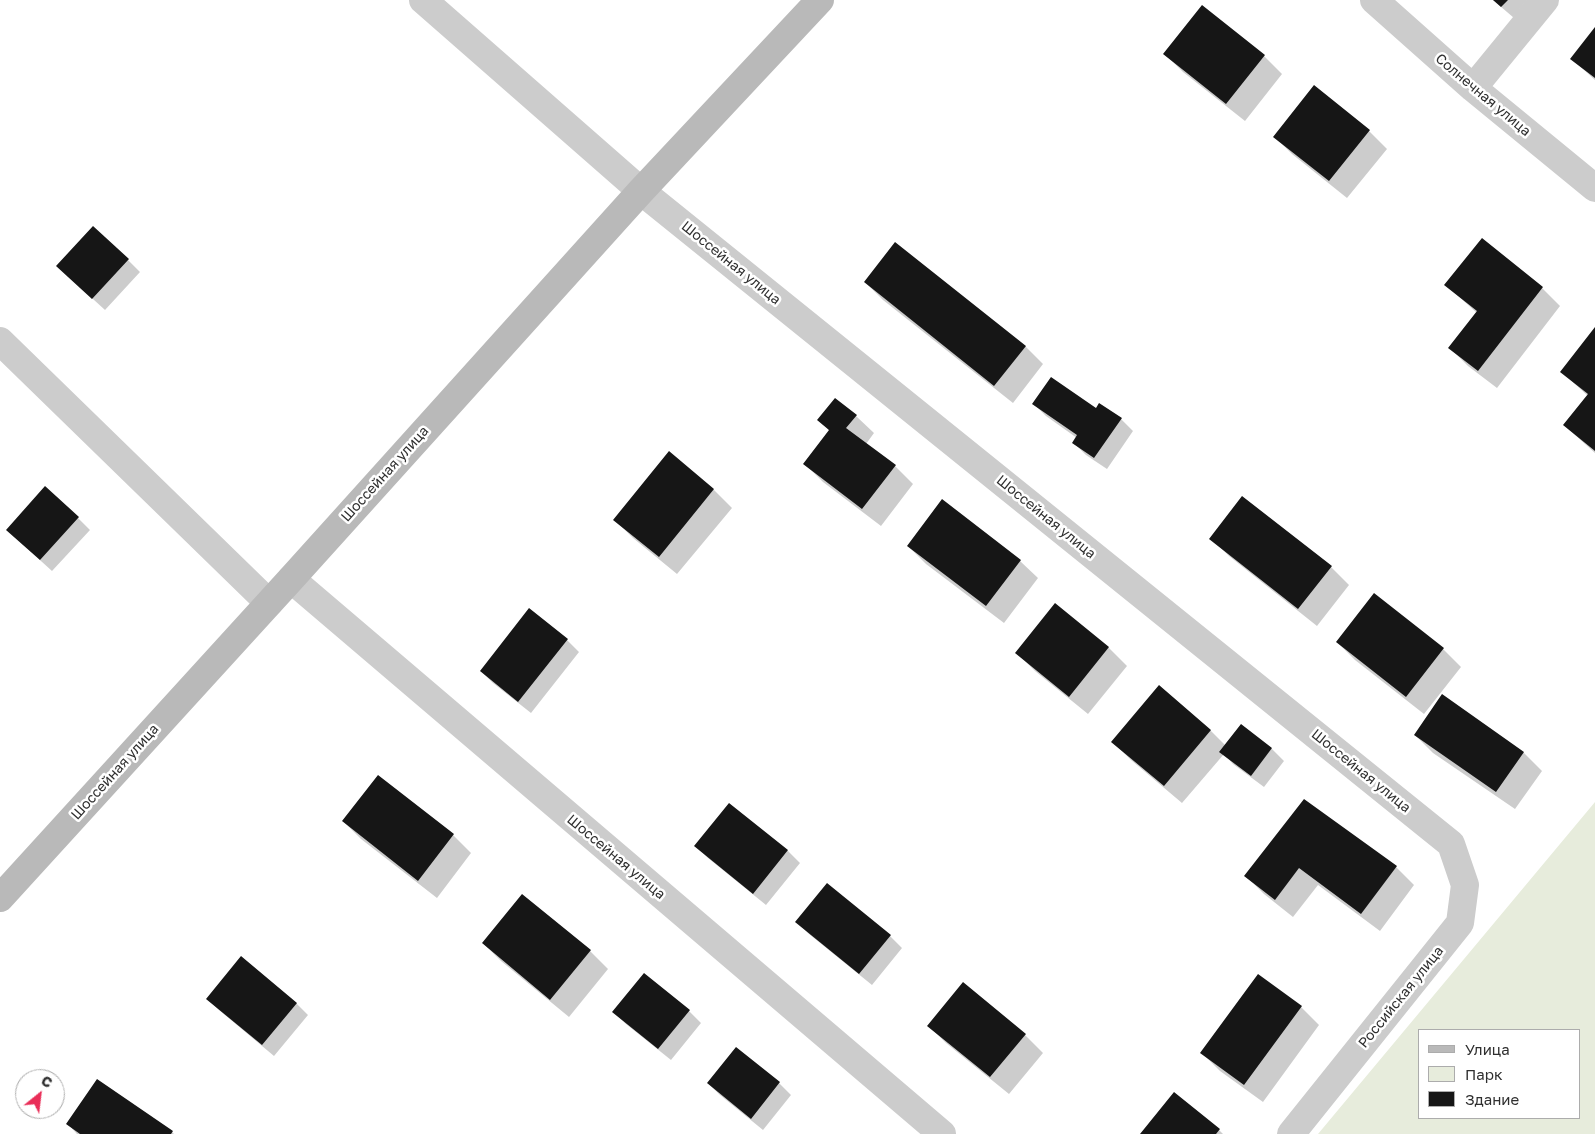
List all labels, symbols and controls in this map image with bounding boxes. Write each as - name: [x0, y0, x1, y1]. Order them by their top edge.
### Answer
- street label: Солнечная улица: [1432, 50, 1534, 140]
- street label: Шоссейная улица: [678, 218, 784, 308]
- street label: Шоссейная улица: [338, 423, 432, 525]
- street label: Шоссейная улица: [993, 472, 1099, 562]
- street label: Шоссейная улица: [68, 721, 162, 823]
- street label: Шоссейная улица: [1308, 726, 1414, 816]
- street label: Шоссейная улица: [564, 811, 668, 903]
- street label: Российская улица: [1355, 943, 1447, 1051]
- legend: [1418, 1029, 1580, 1119]
- text: Улица: [1465, 1040, 1510, 1058]
- text: Парк: [1465, 1065, 1503, 1083]
- north arrow: [15, 1069, 65, 1119]
- text: С: [39, 1071, 55, 1091]
- text: Здание: [1465, 1090, 1519, 1108]

